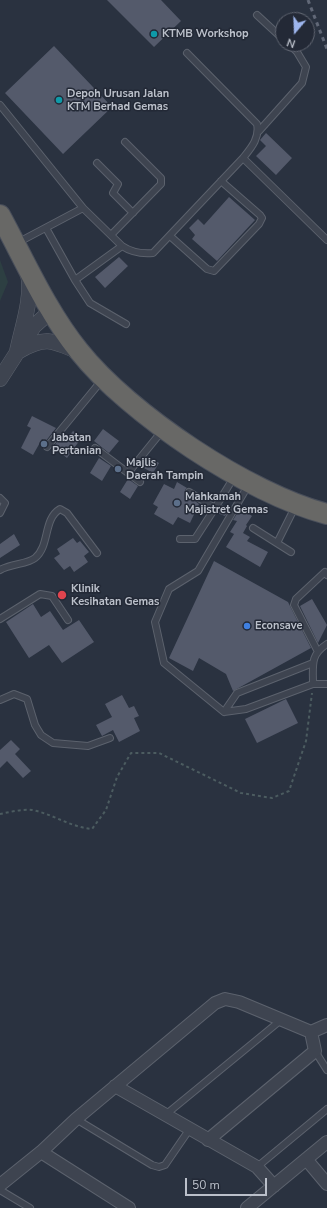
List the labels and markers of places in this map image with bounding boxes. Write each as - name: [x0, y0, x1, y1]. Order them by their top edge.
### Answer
- place label: KTMB Workshop: [162, 27, 249, 41]
- marker: KTMB Workshop: [149, 29, 159, 39]
- place label: Depoh Urusan Jalan KTM Berhad Gemas: [67, 87, 169, 113]
- marker: Depoh Urusan Jalan KTM Berhad Gemas: [54, 95, 64, 105]
- place label: Jabatan Pertanian: [52, 431, 101, 457]
- marker: Jabatan Pertanian: [39, 439, 49, 449]
- place label: Majlis Daerah Tampin: [126, 456, 204, 482]
- marker: Majlis Daerah Tampin: [113, 464, 123, 474]
- place label: Mahkamah Majistret Gemas: [185, 490, 268, 516]
- marker: Mahkamah Majistret Gemas: [172, 498, 182, 508]
- place label: Klinik Kesihatan Gemas: [71, 582, 159, 608]
- marker: Klinik Kesihatan Gemas: [56, 589, 68, 601]
- place label: Econsave: [255, 619, 302, 633]
- marker: Econsave: [242, 621, 252, 631]

